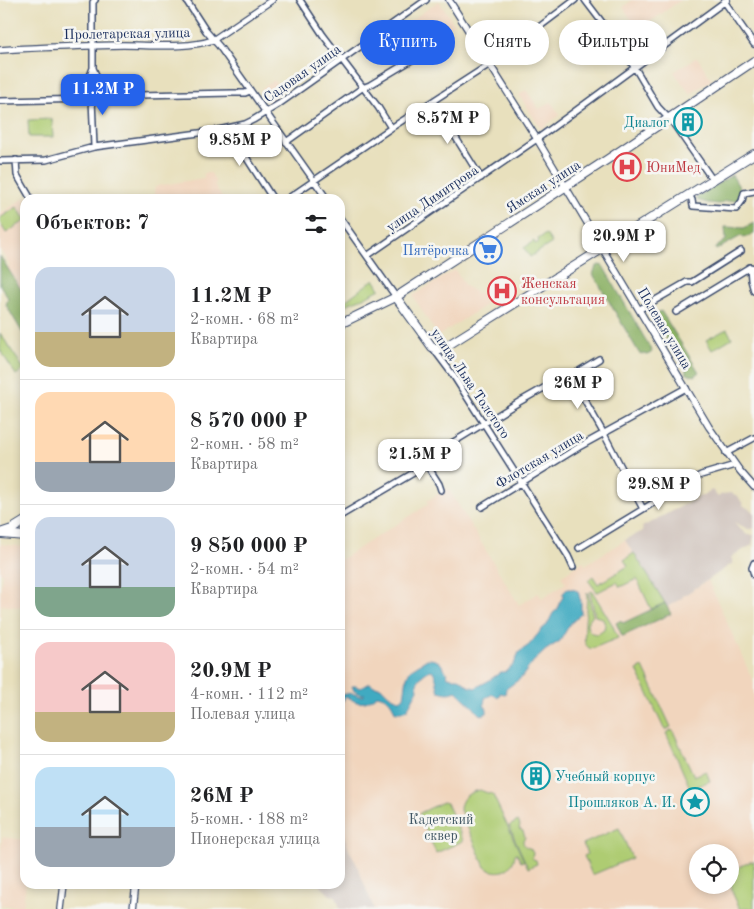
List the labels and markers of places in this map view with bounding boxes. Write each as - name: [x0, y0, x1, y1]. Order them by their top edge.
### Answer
- pin: 11.2M ₽: [57, 74, 149, 116]
- pin: 8.57M ₽: [402, 102, 494, 145]
- building icon: Диалог: [673, 107, 703, 137]
- place label: Диалог: [624, 116, 669, 130]
- pin: 9.85M ₽: [194, 124, 286, 167]
- hospital icon: ЮниМед: [612, 152, 642, 182]
- place label: ЮниМед: [646, 161, 700, 175]
- pin: 20.9M ₽: [578, 220, 670, 263]
- supermarket icon: Пятёрочка: [473, 235, 503, 265]
- place label: Пятёрочка: [403, 244, 469, 258]
- hospital icon: Женская консультация: [487, 276, 517, 306]
- place label: Женская консультация: [521, 277, 605, 307]
- pin: 26M ₽: [543, 368, 613, 410]
- pin: 21.5M ₽: [374, 438, 466, 481]
- pin: 29.8M ₽: [613, 468, 705, 511]
- building icon: Учебный корпус: [521, 761, 551, 791]
- place label: Учебный корпус: [555, 770, 655, 784]
- place icon: Прошляков А. И.: [680, 787, 710, 817]
- place label: Прошляков А. И.: [568, 796, 676, 810]

